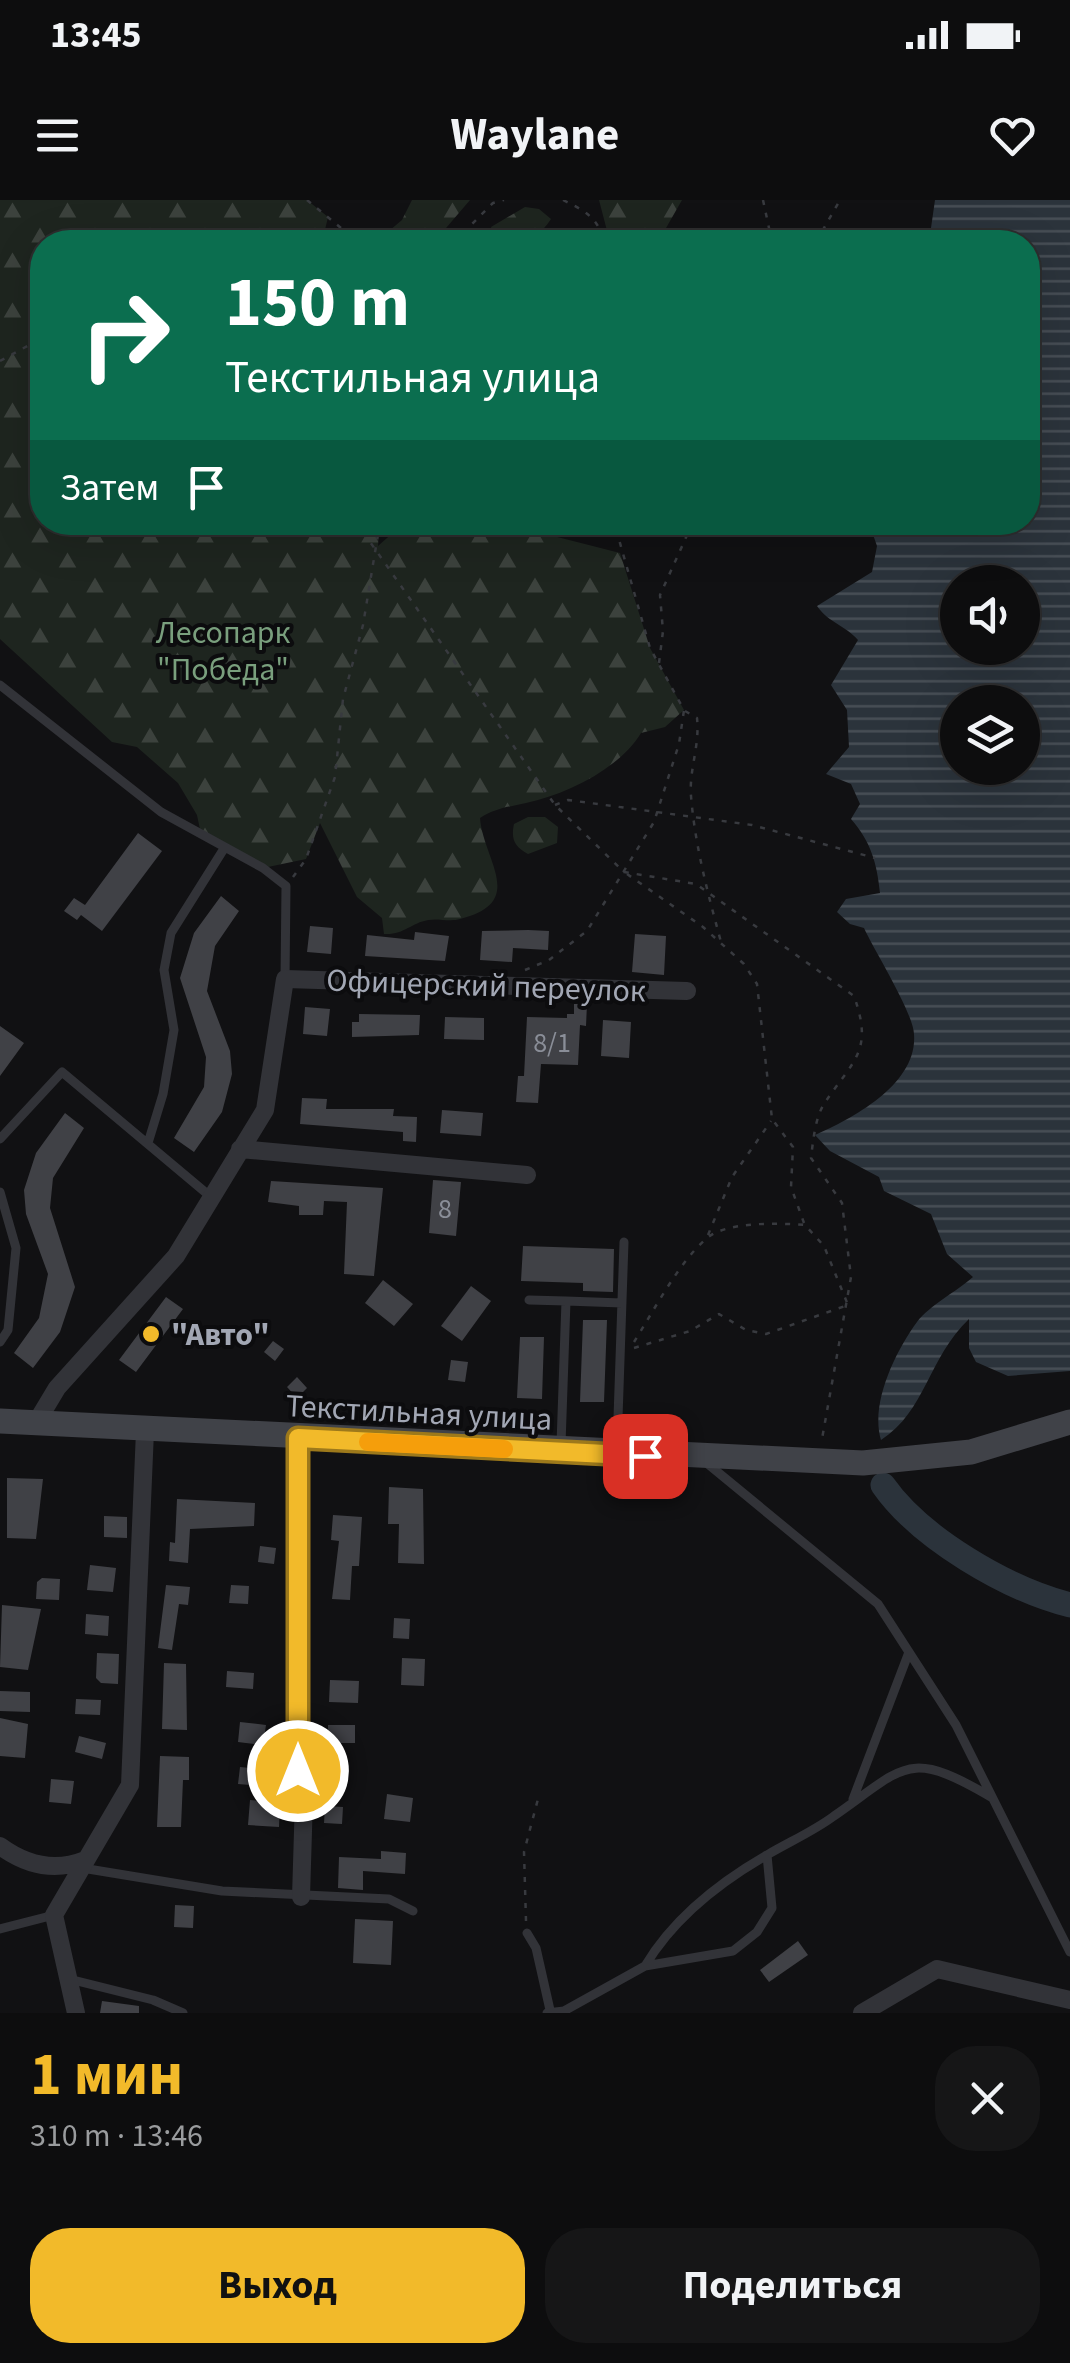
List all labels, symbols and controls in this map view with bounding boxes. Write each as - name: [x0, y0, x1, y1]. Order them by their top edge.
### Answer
- text: 13:45: [50, 8, 142, 62]
- text: Waylane: [451, 103, 619, 167]
- icon: menu: [30, 108, 85, 163]
- icon: heart: [985, 108, 1040, 163]
- text: 150 m: [225, 253, 410, 353]
- icon: right: [60, 270, 190, 400]
- text: Текстильная улица: [225, 346, 600, 410]
- icon: arrive: [179, 460, 234, 515]
- text: Затем: [60, 461, 159, 515]
- map controls: [940, 565, 1040, 785]
- button: sound: [940, 565, 1040, 665]
- park label: Лесопарк "Победа": [156, 610, 291, 693]
- button: layers: [940, 685, 1040, 785]
- street label: Офицерский переулок: [325, 957, 647, 1015]
- house number: 8/1: [533, 1023, 571, 1063]
- house number: 8: [438, 1189, 452, 1229]
- place label: "Авто": [171, 1312, 270, 1358]
- marker: "Авто": [140, 1323, 162, 1345]
- street label: Текстильная улица: [284, 1383, 553, 1443]
- pin: [603, 1414, 688, 1499]
- icon: arrive: [618, 1429, 673, 1484]
- position arrow: [246, 1719, 350, 1823]
- text: 1 мин: [30, 2033, 183, 2118]
- button: close: [935, 2046, 1040, 2151]
- text: 310 m · 13:46: [30, 2113, 203, 2159]
- button: Выход: [30, 2228, 525, 2343]
- button: Поделиться: [545, 2228, 1040, 2343]

